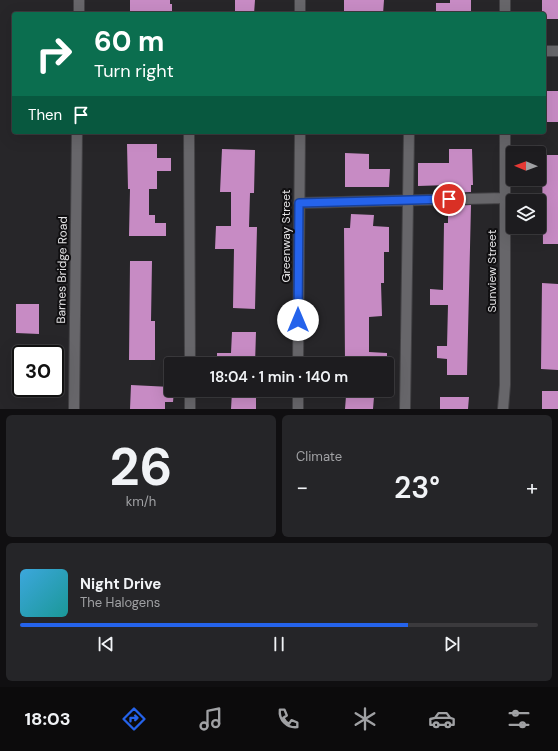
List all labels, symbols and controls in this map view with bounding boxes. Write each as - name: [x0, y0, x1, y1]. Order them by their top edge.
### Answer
- text: 60 m: [94, 23, 164, 60]
- icon: right: [28, 28, 80, 80]
- text: Turn right: [94, 59, 174, 83]
- icon: arrive: [70, 104, 92, 126]
- text: Then: [28, 105, 62, 125]
- north arrow: [506, 146, 546, 186]
- map controls: [506, 146, 546, 234]
- pin: [432, 182, 466, 216]
- icon: arrive: [438, 188, 460, 210]
- street label: Greenway Street: [278, 189, 294, 283]
- button: layers: [506, 194, 546, 234]
- street label: Barnes Bridge Road: [53, 216, 71, 324]
- street label: Sunview Street: [484, 229, 500, 312]
- position arrow: [277, 299, 319, 341]
- speed limit sign: 30: [12, 345, 64, 397]
- text: 18:04 · 1 min · 140 m: [210, 367, 348, 387]
- text: 26: [110, 433, 172, 501]
- text: Climate: [296, 448, 342, 465]
- text: 23°: [394, 468, 440, 507]
- text: −: [296, 473, 308, 502]
- text: +: [526, 473, 538, 502]
- text: km/h: [126, 493, 156, 510]
- text: Night Drive: [80, 574, 161, 594]
- text: The Halogens: [80, 594, 160, 611]
- icon: previous: [95, 633, 117, 655]
- icon: pause: [268, 633, 290, 655]
- icon: next: [441, 633, 463, 655]
- icon: directions: [120, 705, 148, 733]
- icon: music: [197, 705, 225, 733]
- icon: phone: [274, 705, 302, 733]
- icon: climate: [351, 705, 379, 733]
- icon: car: [428, 705, 456, 733]
- icon: filters: [505, 705, 533, 733]
- text: 18:03: [25, 707, 71, 731]

